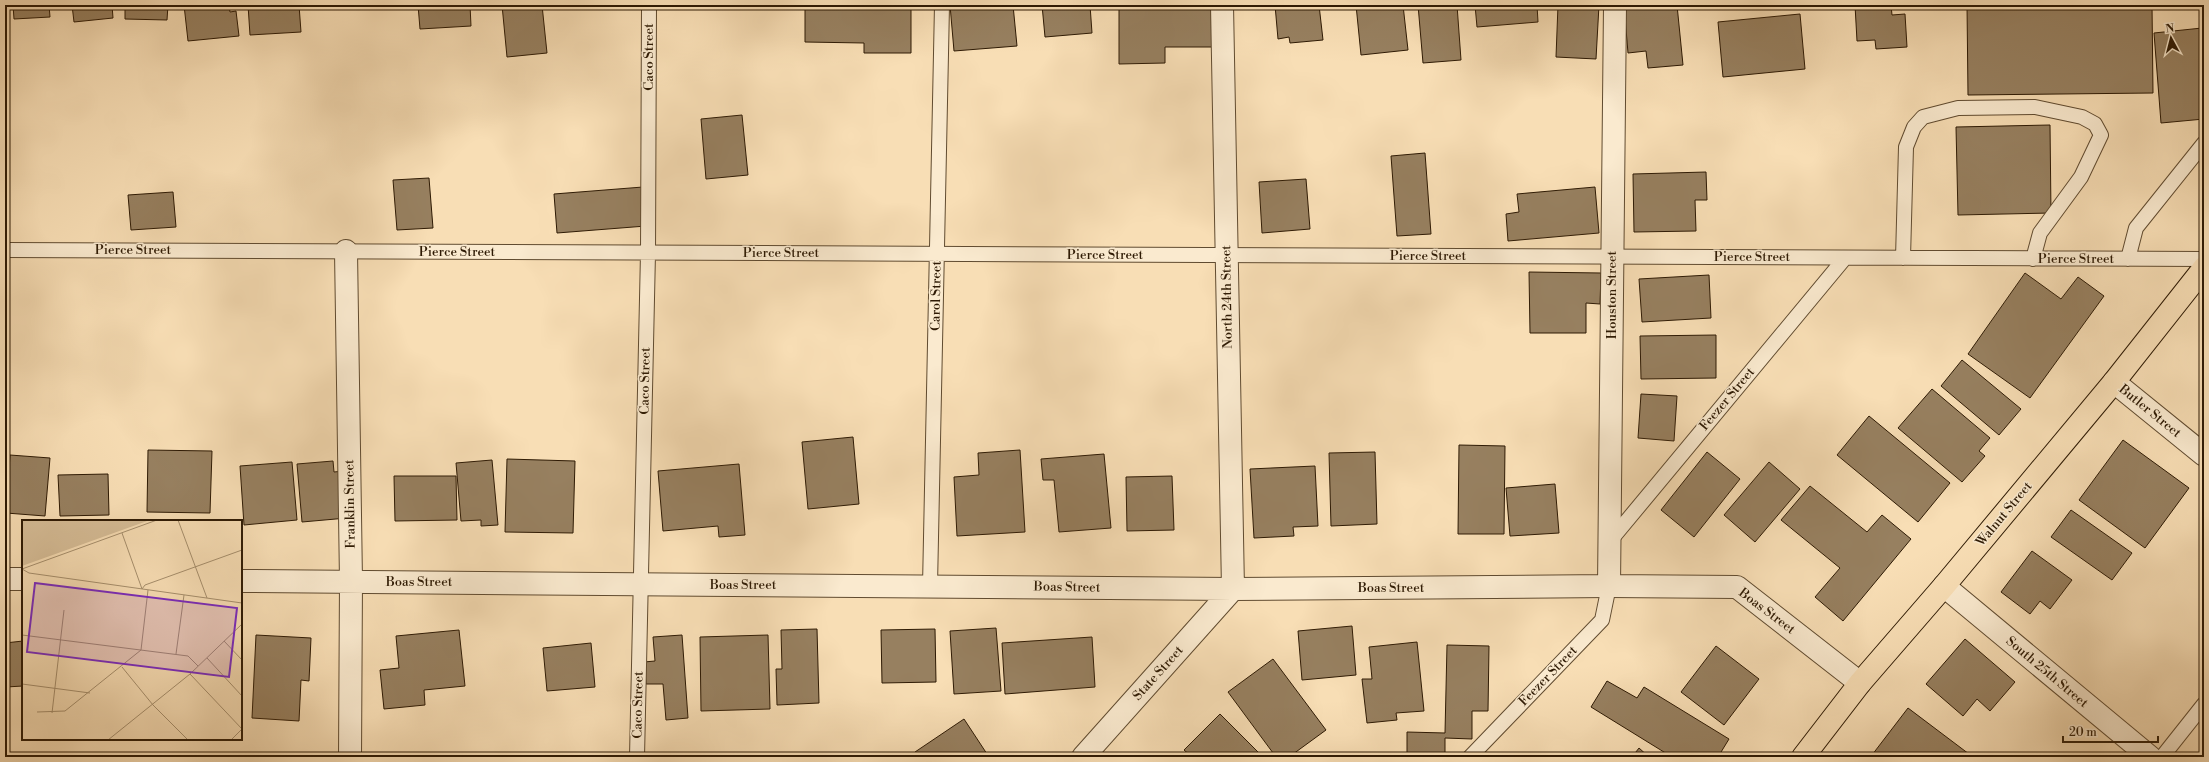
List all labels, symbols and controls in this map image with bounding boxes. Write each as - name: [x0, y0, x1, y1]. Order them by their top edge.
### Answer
- north arrow: [2151, 18, 2191, 58]
- text: N: [2165, 22, 2175, 37]
- street label: Caco Street: [641, 23, 657, 91]
- street label: Pierce Street: [95, 242, 172, 258]
- street label: Pierce Street: [419, 244, 496, 260]
- street label: Pierce Street: [743, 245, 820, 261]
- street label: North 24th Street: [1218, 245, 1236, 349]
- street label: Pierce Street: [1067, 247, 1144, 263]
- street label: Pierce Street: [1390, 248, 1467, 264]
- street label: Pierce Street: [1714, 249, 1791, 265]
- street label: Houston Street: [1604, 250, 1620, 339]
- street label: Pierce Street: [2038, 251, 2115, 267]
- street label: Carol Street: [927, 260, 945, 331]
- street label: Caco Street: [636, 347, 654, 415]
- street label: Feezer Street: [1696, 364, 1758, 434]
- street label: Butler Street: [2115, 380, 2185, 441]
- street label: Franklin Street: [341, 459, 359, 549]
- street label: Walnut Street: [1972, 478, 2036, 550]
- inset map: [22, 520, 242, 740]
- street label: Boas Street: [385, 574, 453, 590]
- street label: Boas Street: [709, 577, 777, 593]
- street label: Boas Street: [1033, 578, 1101, 596]
- street label: Boas Street: [1357, 580, 1425, 596]
- street label: Boas Street: [1735, 584, 1799, 638]
- street label: South 25th Street: [2003, 633, 2092, 711]
- street label: State Street: [1129, 642, 1187, 704]
- street label: Feezer Street: [1515, 642, 1581, 709]
- street label: Caco Street: [629, 671, 647, 739]
- scale bar: [2063, 718, 2158, 744]
- text: 20 m: [2069, 725, 2097, 740]

